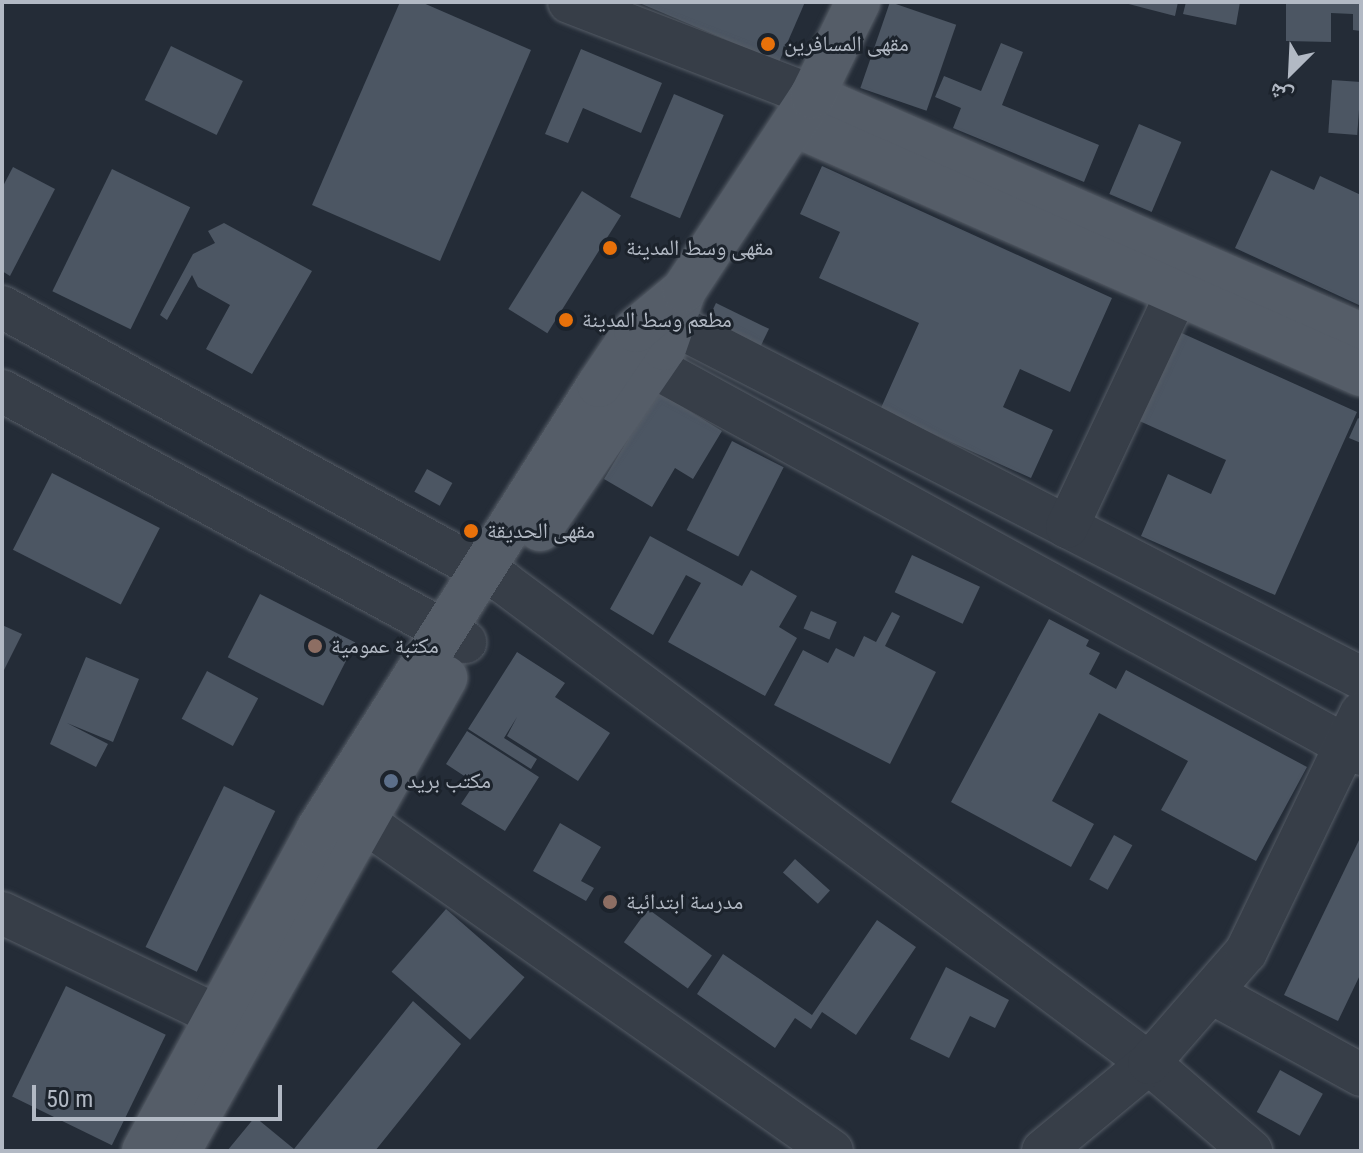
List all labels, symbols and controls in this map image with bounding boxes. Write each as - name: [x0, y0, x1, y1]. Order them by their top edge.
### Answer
- place label: مقهى المسافرين: [784, 31, 909, 57]
- north arrow: [1251, 32, 1331, 112]
- marker: مقهى المسافرين: [759, 35, 777, 53]
- text: ش: [1265, 78, 1297, 111]
- place label: مقهى وسط المدينة: [626, 235, 773, 261]
- marker: مقهى وسط المدينة: [601, 239, 619, 257]
- place label: مطعم وسط المدينة: [582, 307, 732, 333]
- marker: مطعم وسط المدينة: [557, 311, 575, 329]
- place label: مقهى الحديقة: [487, 518, 595, 544]
- marker: مقهى الحديقة: [462, 522, 480, 540]
- place label: مكتبة عمومية: [331, 633, 439, 659]
- marker: مكتبة عمومية: [306, 637, 324, 655]
- place label: مكتب بريد: [407, 768, 491, 794]
- marker: مكتب بريد: [382, 772, 400, 790]
- place label: مدرسة ابتدائية: [626, 889, 743, 915]
- marker: مدرسة ابتدائية: [601, 893, 619, 911]
- scale bar: [36, 1069, 286, 1119]
- text: 50 m: [46, 1085, 93, 1113]

